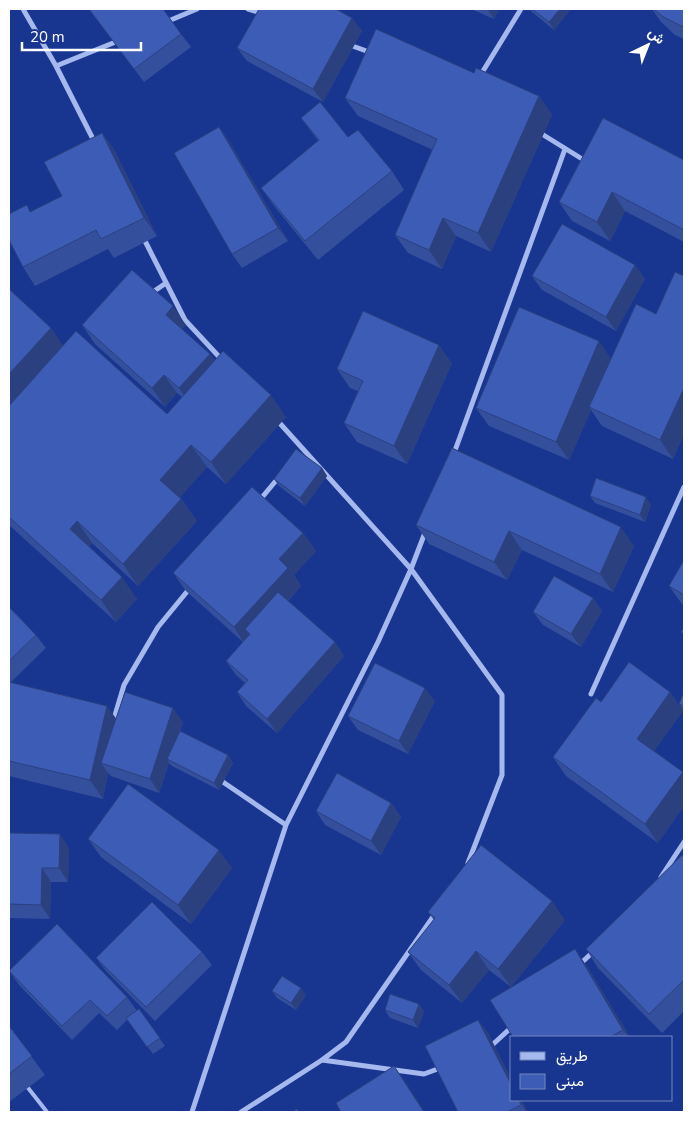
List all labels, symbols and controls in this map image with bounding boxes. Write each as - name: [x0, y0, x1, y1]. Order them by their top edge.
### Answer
- scale bar: [22, 20, 141, 52]
- north arrow: [623, 20, 673, 70]
- text: ش: [644, 23, 669, 49]
- text: 20 m: [30, 27, 65, 47]
- legend: [510, 1036, 673, 1101]
- text: طريق: [556, 1046, 588, 1066]
- text: مبنى: [556, 1071, 584, 1091]

